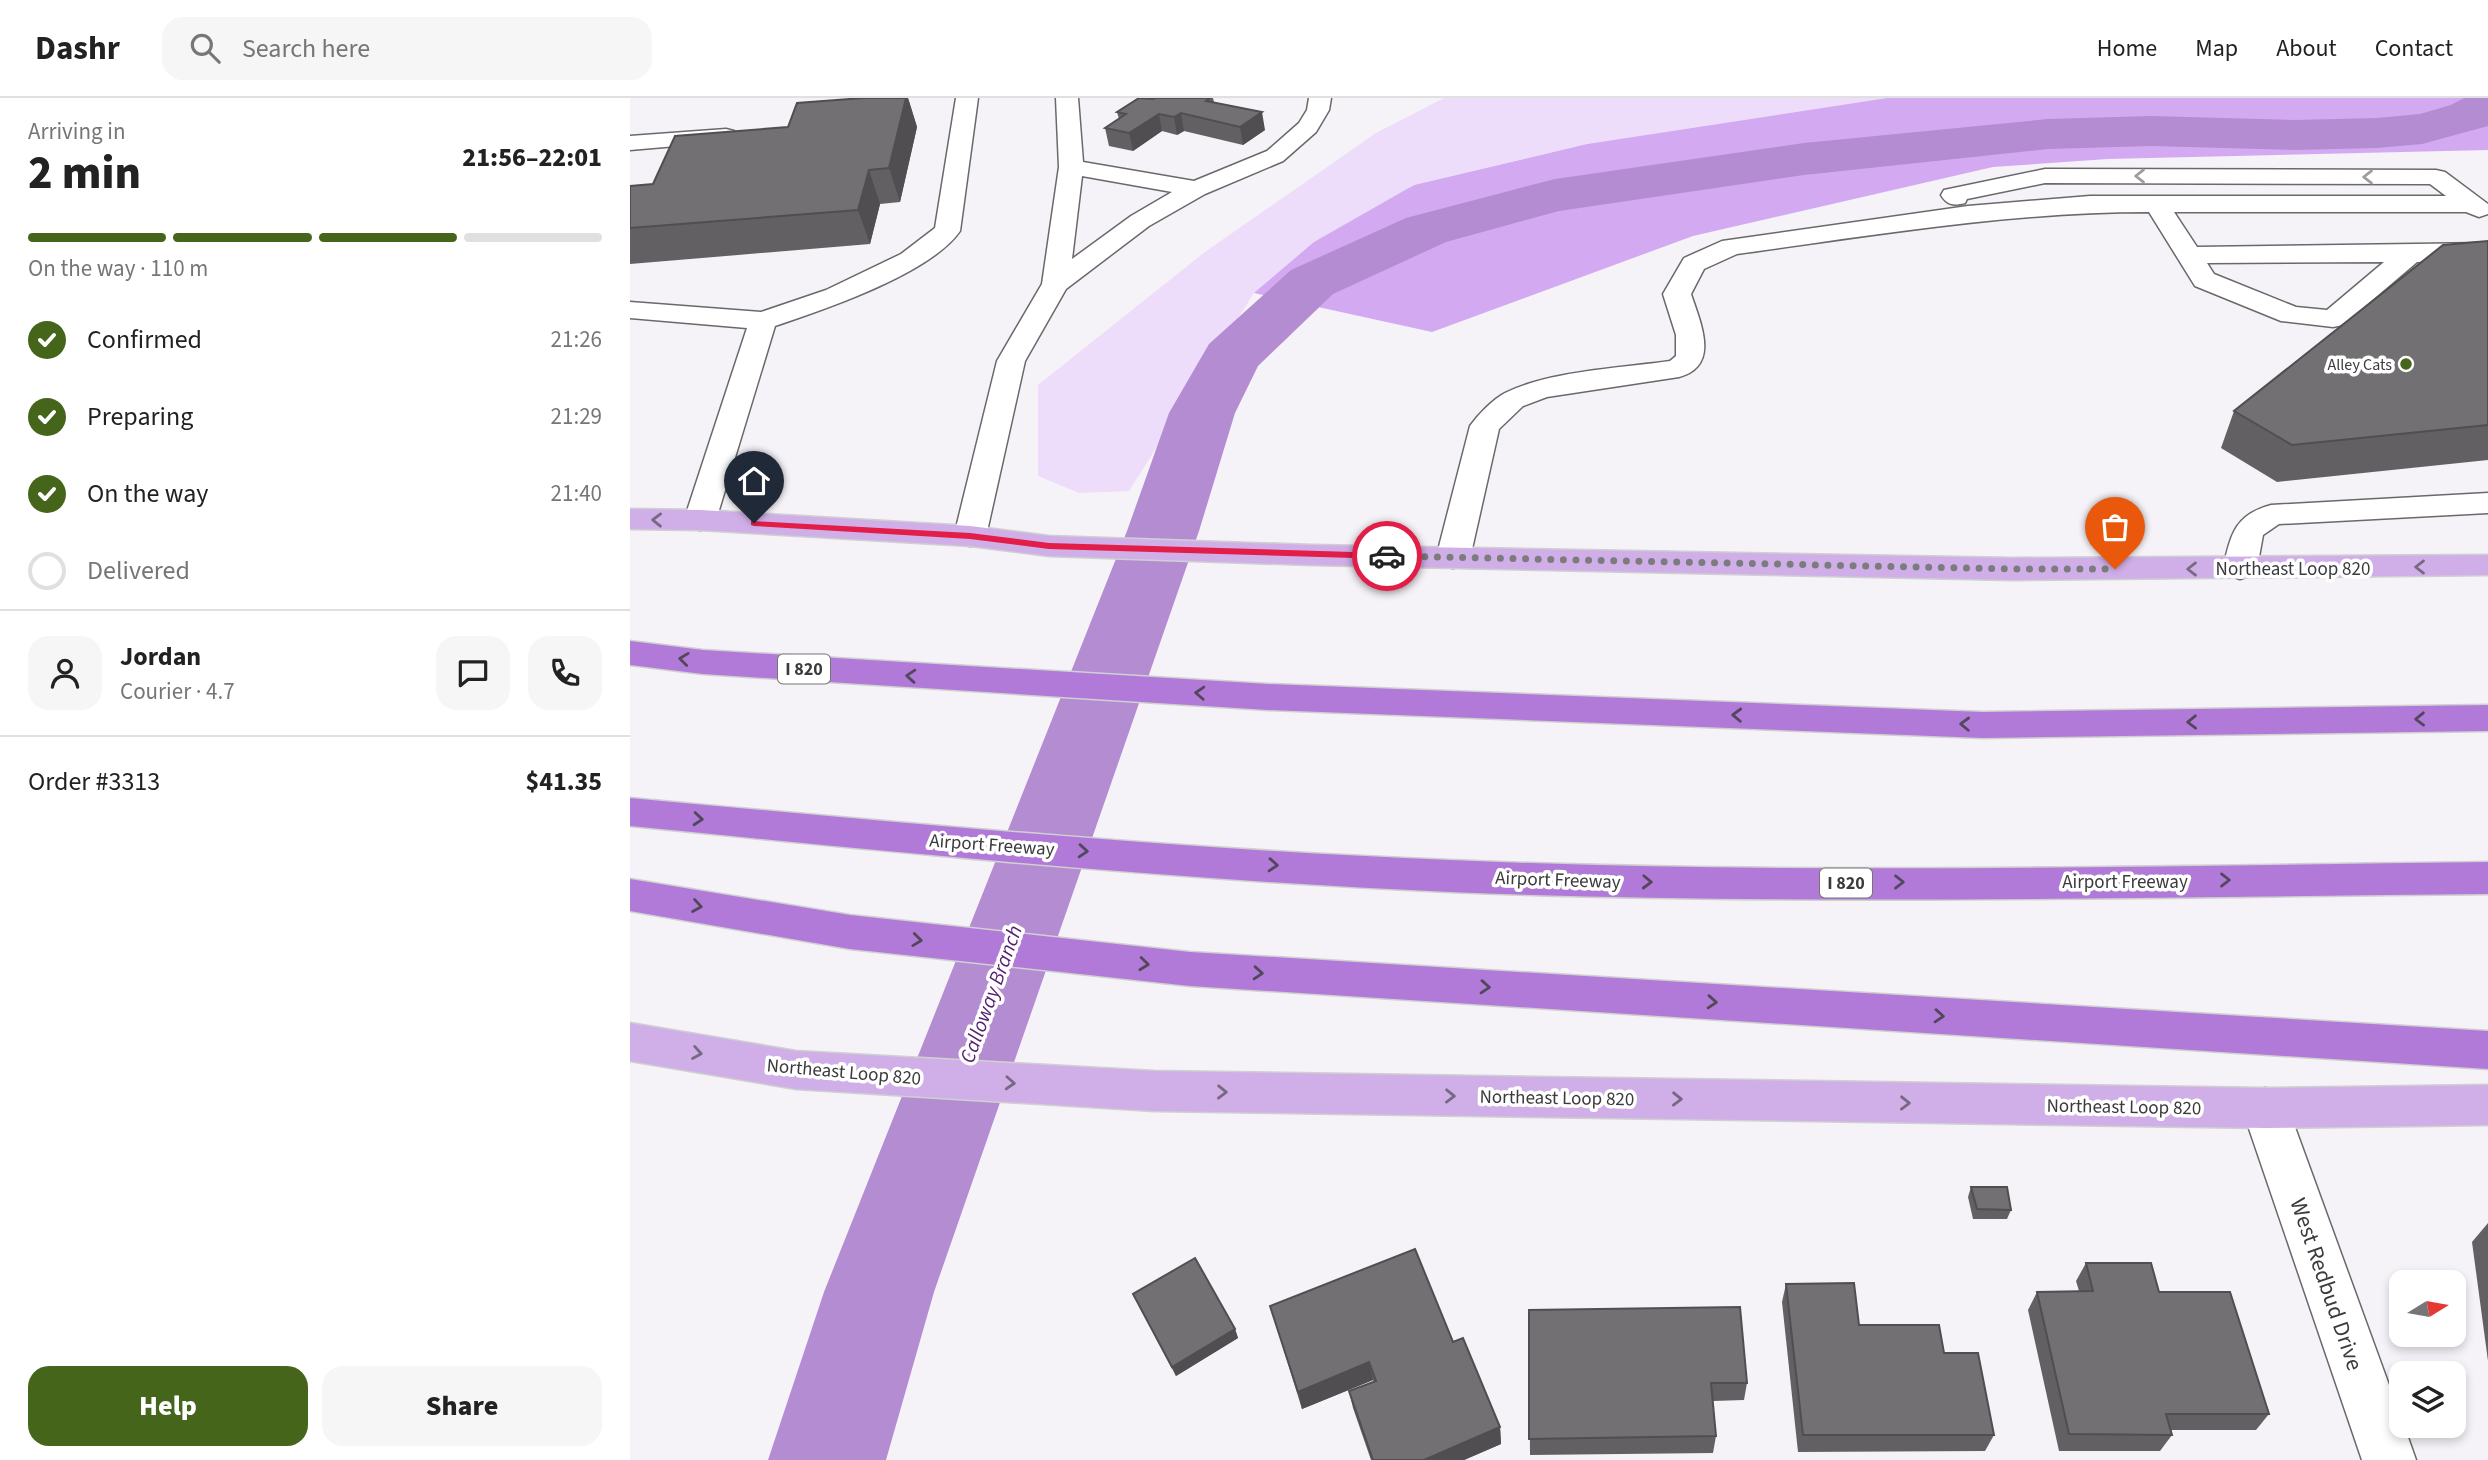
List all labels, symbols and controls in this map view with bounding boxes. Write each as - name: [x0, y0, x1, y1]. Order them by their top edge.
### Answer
- search box: [162, 17, 652, 80]
- text: Dashr: [35, 25, 120, 72]
- icon: search: [186, 29, 224, 67]
- text: Search here: [242, 30, 370, 67]
- text: Home: [2097, 31, 2157, 66]
- text: Map: [2195, 31, 2238, 66]
- text: About: [2276, 31, 2337, 66]
- text: Contact: [2375, 31, 2453, 66]
- text: Arriving in: [28, 115, 126, 148]
- text: 21:56–22:01: [462, 139, 602, 176]
- text: 2 min: [28, 141, 141, 206]
- one-way arrow: [2135, 168, 2145, 184]
- one-way arrow: [2362, 169, 2373, 185]
- text: On the way · 110 m: [28, 252, 208, 285]
- icon: check: [28, 321, 66, 359]
- text: Confirmed: [87, 321, 202, 358]
- text: 21:26: [551, 323, 602, 356]
- place label: Alley Cats: [2328, 354, 2392, 376]
- marker: Alley Cats: [2398, 356, 2414, 372]
- icon: check: [28, 398, 66, 436]
- text: Preparing: [87, 398, 193, 435]
- text: 21:29: [551, 400, 602, 433]
- pin: [724, 451, 784, 523]
- icon: home: [735, 462, 773, 500]
- icon: check: [28, 475, 66, 513]
- text: On the way: [87, 475, 208, 512]
- text: 21:40: [551, 477, 602, 510]
- pin: [2085, 497, 2145, 569]
- icon: bag: [2096, 508, 2134, 546]
- one-way arrow: [651, 512, 662, 528]
- courier: [1352, 521, 1422, 591]
- icon: car: [1368, 537, 1406, 575]
- text: Delivered: [87, 552, 190, 589]
- street label: Northeast Loop 820: [2216, 556, 2370, 583]
- one-way arrow: [2414, 559, 2425, 575]
- one-way arrow: [2187, 561, 2197, 577]
- button: person: [28, 636, 102, 710]
- button: chat: [436, 636, 510, 710]
- button: phone: [528, 636, 602, 710]
- text: Jordan: [120, 638, 201, 675]
- one-way arrow: [679, 652, 690, 667]
- road number: I 820: [778, 654, 830, 684]
- one-way arrow: [905, 669, 916, 684]
- text: Courier · 4.7: [120, 675, 235, 708]
- one-way arrow: [1195, 686, 1206, 701]
- one-way arrow: [1732, 708, 1743, 723]
- one-way arrow: [2414, 711, 2425, 727]
- one-way arrow: [2187, 714, 2197, 730]
- one-way arrow: [1959, 717, 1970, 732]
- text: Order #3313: [28, 763, 160, 800]
- text: $41.35: [526, 763, 602, 800]
- one-way arrow: [692, 811, 704, 826]
- street label: Airport Freeway: [928, 828, 1056, 863]
- one-way arrow: [1078, 843, 1089, 858]
- one-way arrow: [1268, 857, 1279, 872]
- street label: Airport Freeway: [1495, 865, 1621, 896]
- road number: I 820: [1820, 868, 1872, 898]
- street label: Airport Freeway: [2062, 869, 2188, 896]
- one-way arrow: [2220, 872, 2231, 888]
- one-way arrow: [1642, 874, 1653, 889]
- one-way arrow: [1895, 874, 1905, 890]
- one-way arrow: [691, 898, 703, 913]
- water label: Calloway Branch: [952, 921, 1030, 1067]
- one-way arrow: [912, 932, 923, 947]
- one-way arrow: [1138, 957, 1149, 972]
- one-way arrow: [1253, 965, 1264, 980]
- one-way arrow: [1480, 980, 1491, 995]
- one-way arrow: [1707, 994, 1718, 1009]
- one-way arrow: [1934, 1008, 1945, 1023]
- one-way arrow: [691, 1045, 703, 1060]
- street label: Northeast Loop 820: [766, 1052, 922, 1093]
- one-way arrow: [1005, 1075, 1016, 1090]
- street label: Northeast Loop 820: [1479, 1084, 1635, 1113]
- one-way arrow: [1217, 1085, 1228, 1100]
- one-way arrow: [1445, 1088, 1455, 1104]
- one-way arrow: [1672, 1091, 1683, 1107]
- street label: Northeast Loop 820: [2046, 1093, 2202, 1122]
- one-way arrow: [1900, 1095, 1910, 1111]
- street label: West Redbud Drive: [2282, 1193, 2372, 1375]
- north arrow: [2389, 1270, 2466, 1348]
- map controls: [2389, 1270, 2466, 1438]
- button: layers: [2389, 1361, 2466, 1438]
- button: Help: [28, 1366, 308, 1446]
- button: Share: [322, 1366, 602, 1446]

